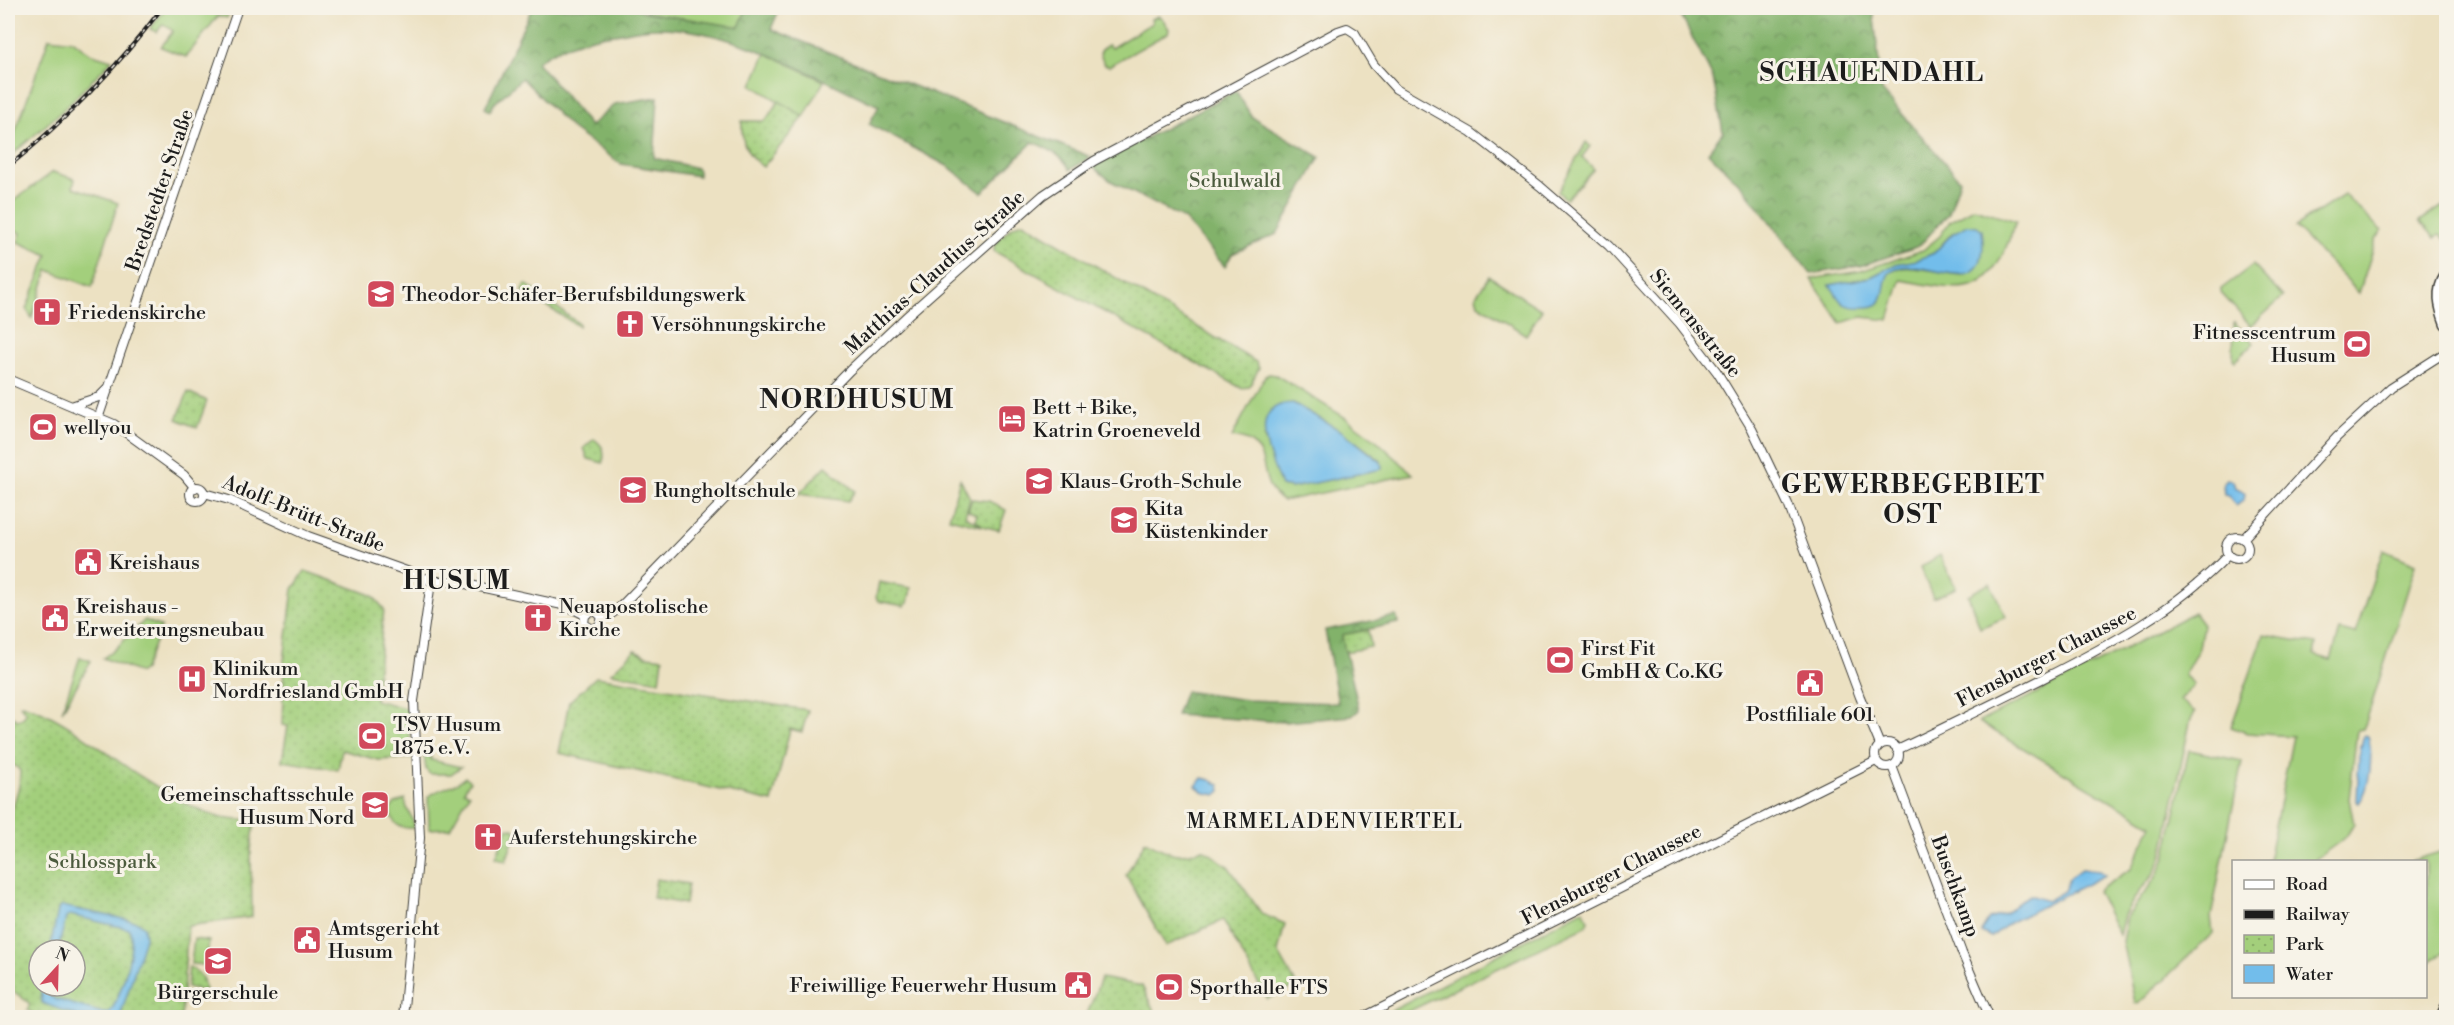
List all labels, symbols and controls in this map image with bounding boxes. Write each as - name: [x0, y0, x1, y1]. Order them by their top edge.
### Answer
- district label: SCHAUENDAHL: [1760, 57, 1984, 89]
- street label: Bredstedter Straße: [121, 106, 200, 276]
- park label: Schulwald: [1189, 169, 1282, 194]
- street label: Matthias-Claudius-Straße: [840, 185, 1030, 361]
- street label: Siemensstraße: [1643, 265, 1746, 383]
- school or university icon: Theodor-Schäfer-Berufsbildungswerk: [365, 278, 397, 310]
- place label: Theodor-Schäfer-Berufsbildungswerk: [402, 283, 746, 308]
- church icon: Friedenskirche: [31, 296, 63, 328]
- place label: Friedenskirche: [68, 301, 206, 326]
- church icon: Versöhnungskirche: [614, 308, 646, 340]
- place label: Versöhnungskirche: [650, 313, 826, 338]
- place label: Fitnesscentrum Husum: [2193, 321, 2336, 369]
- sports icon: Fitnesscentrum Husum: [2341, 328, 2373, 360]
- district label: NORDHUSUM: [759, 384, 955, 416]
- place label: Bett + Bike, Katrin Groeneveld: [1032, 396, 1201, 444]
- hotel icon: Bett + Bike, Katrin Groeneveld: [996, 403, 1028, 435]
- sports icon: wellyou: [27, 411, 59, 443]
- place label: wellyou: [63, 416, 132, 441]
- school or university icon: Klaus-Groth-Schule: [1023, 465, 1055, 497]
- district label: GEWERBEGEBIET OST: [1781, 469, 2045, 531]
- street label: Adolf-Brütt-Straße: [218, 470, 388, 558]
- place label: Klaus-Groth-Schule: [1060, 470, 1242, 495]
- school or university icon: Rungholtschule: [617, 474, 649, 506]
- place label: Rungholtschule: [654, 479, 796, 504]
- place label: Kita Küstenkinder: [1145, 497, 1269, 545]
- school or university icon: Kita Küstenkinder: [1108, 504, 1140, 536]
- public building icon: Kreishaus: [72, 546, 104, 578]
- place label: Kreishaus: [109, 551, 200, 576]
- district label: HUSUM: [403, 565, 511, 597]
- place label: Kreishaus - Erweiterungsneubau: [76, 595, 265, 643]
- place label: Neuapostolische Kirche: [559, 595, 708, 643]
- street label: Flensburger Chaussee: [1952, 601, 2141, 714]
- public building icon: Kreishaus - Erweiterungsneubau: [39, 602, 71, 634]
- church icon: Neuapostolische Kirche: [522, 602, 554, 634]
- place label: First Fit GmbH & Co.KG: [1581, 637, 1724, 685]
- sports icon: First Fit GmbH & Co.KG: [1544, 644, 1576, 676]
- place label: Klinikum Nordfriesland GmbH: [213, 657, 404, 705]
- hospital icon: Klinikum Nordfriesland GmbH: [176, 663, 208, 695]
- public building icon: Postfiliale 601: [1794, 667, 1826, 699]
- place label: Postfiliale 601: [1746, 703, 1874, 728]
- place label: TSV Husum 1875 e.V.: [393, 713, 502, 761]
- sports icon: TSV Husum 1875 e.V.: [356, 720, 388, 752]
- place label: Gemeinschaftsschule Husum Nord: [160, 783, 355, 831]
- school or university icon: Gemeinschaftsschule Husum Nord: [359, 789, 391, 821]
- district label: MARMELADENVIERTEL: [1187, 809, 1463, 835]
- street label: Flensburger Chaussee: [1517, 819, 1706, 932]
- church icon: Auferstehungskirche: [472, 821, 504, 853]
- place label: Auferstehungskirche: [508, 826, 697, 851]
- street label: Buschkamp: [1924, 831, 1985, 941]
- park label: Schlosspark: [48, 850, 158, 875]
- legend: [2232, 860, 2427, 998]
- text: Road: [2286, 873, 2329, 896]
- text: Railway: [2286, 903, 2350, 926]
- place label: Amtsgericht Husum: [327, 917, 440, 965]
- public building icon: Amtsgericht Husum: [291, 924, 323, 956]
- text: Park: [2286, 933, 2325, 956]
- north arrow: [27, 938, 87, 998]
- text: N: [53, 943, 72, 967]
- school or university icon: Bürgerschule: [202, 945, 234, 977]
- text: Water: [2285, 963, 2334, 986]
- public building icon: Freiwillige Feuerwehr Husum: [1062, 969, 1094, 1001]
- sports icon: Sporthalle FTS: [1153, 971, 1185, 1003]
- place label: Freiwillige Feuerwehr Husum: [789, 974, 1057, 999]
- place label: Sporthalle FTS: [1190, 976, 1328, 1001]
- place label: Bürgerschule: [157, 981, 278, 1006]

